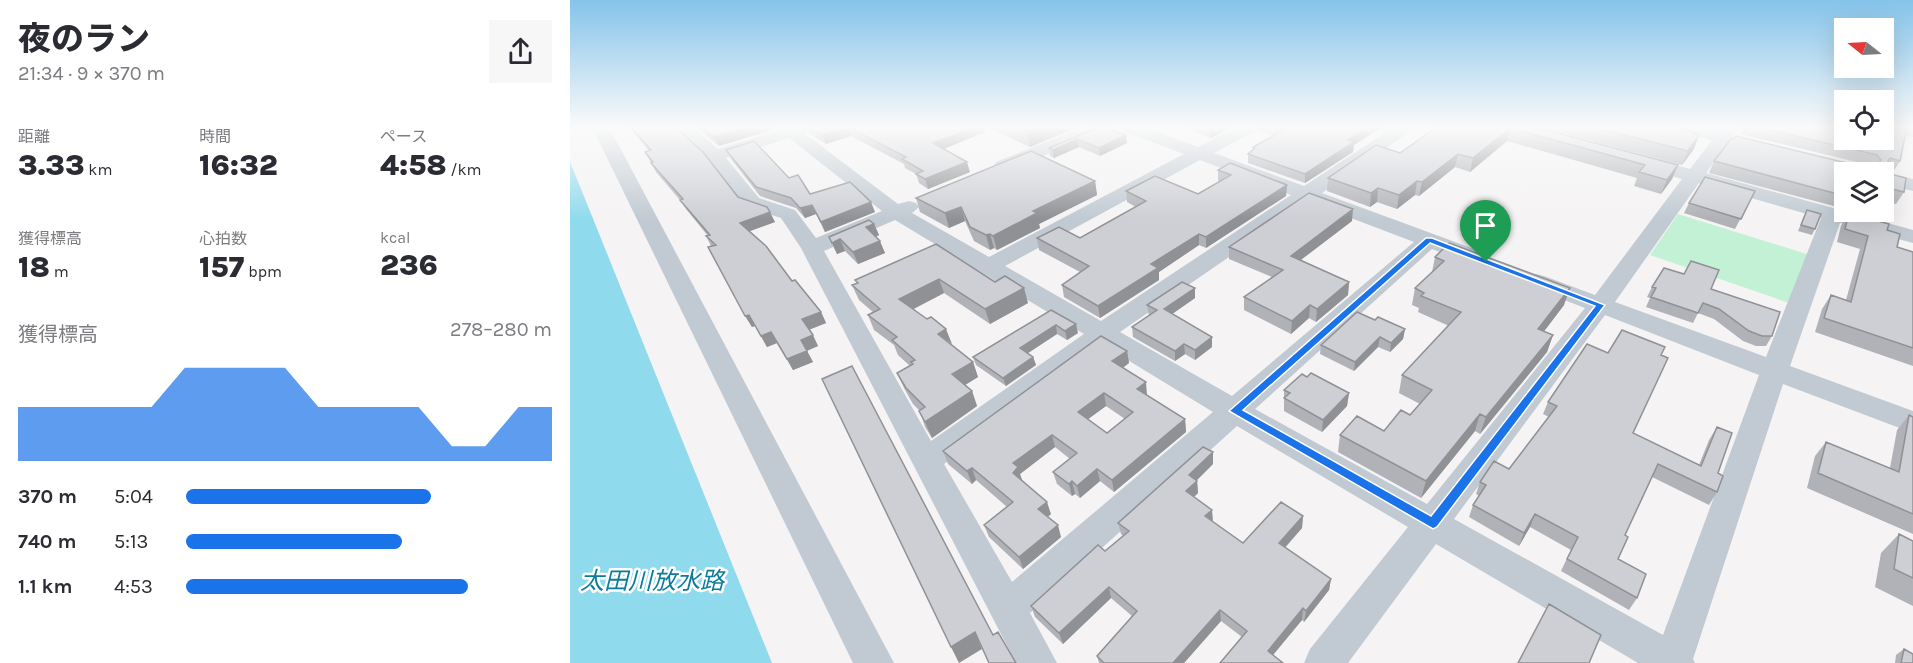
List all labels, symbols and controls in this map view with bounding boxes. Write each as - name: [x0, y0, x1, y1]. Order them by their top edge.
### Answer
- north arrow: [1834, 18, 1894, 78]
- map controls: [1834, 18, 1894, 222]
- text: 夜のラン: [18, 20, 150, 58]
- button: share: [489, 20, 552, 83]
- text: 21:34 · 9 × 370 m: [18, 62, 165, 85]
- button: locate: [1834, 90, 1894, 150]
- text: 距離: [18, 127, 50, 146]
- text: 時間: [199, 127, 231, 146]
- text: ペース: [380, 127, 427, 146]
- text: 3.33: [18, 147, 85, 183]
- text: 16:32: [199, 147, 278, 183]
- text: 4:58: [380, 147, 447, 183]
- text: km: [85, 160, 112, 179]
- text: /km: [447, 160, 481, 179]
- button: layers: [1834, 162, 1894, 222]
- pin: [1460, 200, 1511, 262]
- icon: arrive: [1469, 209, 1502, 242]
- text: kcal: [380, 228, 411, 247]
- text: 獲得標高: [18, 229, 82, 248]
- text: 心拍数: [199, 229, 247, 248]
- text: 236: [380, 247, 438, 283]
- text: 18: [18, 249, 50, 285]
- text: 157: [199, 249, 244, 285]
- text: m: [50, 262, 69, 281]
- text: bpm: [244, 262, 282, 281]
- text: 278–280 m: [450, 318, 552, 341]
- text: 獲得標高: [18, 323, 98, 346]
- text: 370 m: [18, 485, 77, 508]
- text: 5:04: [114, 485, 153, 508]
- text: 740 m: [18, 530, 77, 553]
- text: 5:13: [114, 530, 148, 553]
- water label: 太田川放水路: [580, 567, 726, 595]
- text: 1.1 km: [18, 575, 72, 598]
- text: 4:53: [114, 575, 153, 598]

